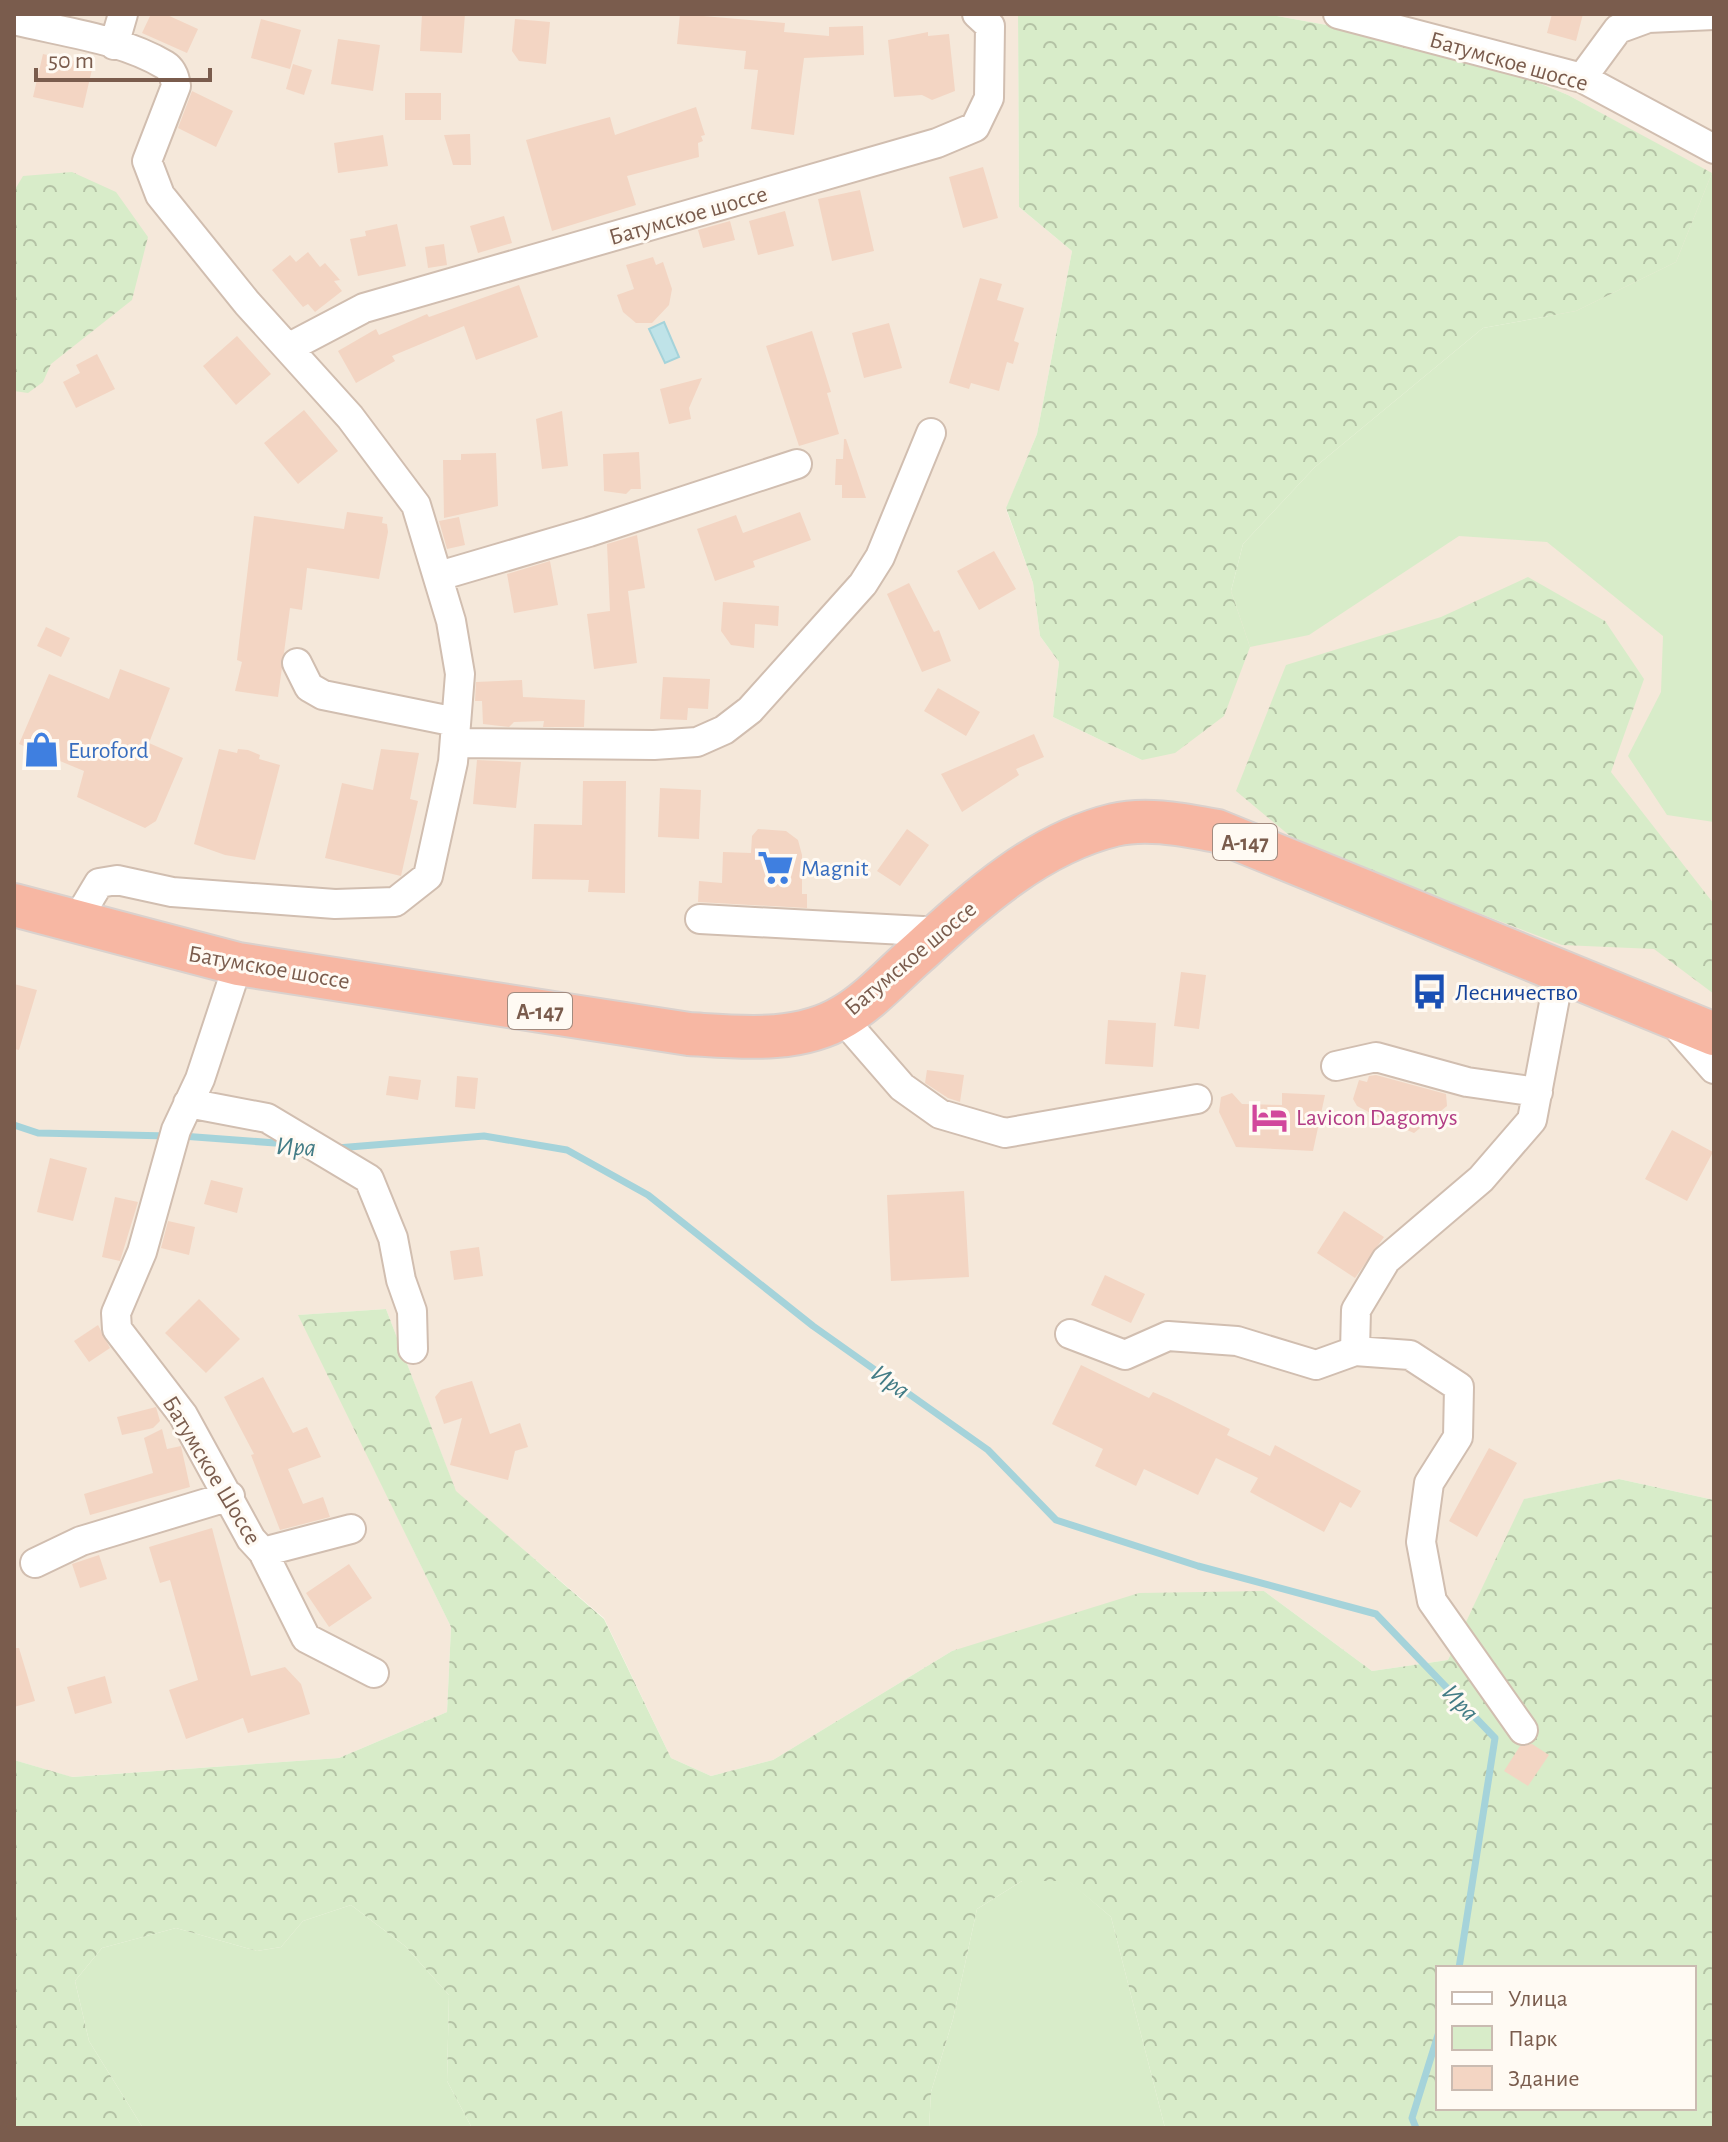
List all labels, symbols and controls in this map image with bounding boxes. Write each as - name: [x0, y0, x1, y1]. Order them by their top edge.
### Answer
- street label: Батумское шоссе: [1427, 28, 1591, 96]
- scale bar: [36, 32, 210, 82]
- text: 50 m: [48, 49, 94, 73]
- street label: Батумское шоссе: [606, 182, 770, 250]
- shop icon: Euroford: [23, 731, 61, 769]
- place label: Euroford: [68, 739, 149, 763]
- road number: А-147: [1213, 824, 1277, 860]
- supermarket icon: Magnit: [756, 849, 794, 887]
- place label: Magnit: [801, 857, 869, 881]
- street label: Батумское шоссе: [840, 897, 981, 1021]
- street label: Батумское шоссе: [186, 942, 352, 994]
- bus stop icon: Лесничество: [1410, 973, 1448, 1011]
- place label: Лесничество: [1455, 981, 1578, 1005]
- road number: А-147: [508, 993, 572, 1029]
- hotel icon: Lavicon Dagomys: [1251, 1098, 1289, 1136]
- place label: Lavicon Dagomys: [1296, 1106, 1458, 1130]
- water label: Ира: [275, 1133, 316, 1161]
- water label: Ира: [867, 1360, 914, 1404]
- street label: Батумское Шоссе: [157, 1392, 265, 1549]
- water label: Ира: [1437, 1679, 1483, 1726]
- legend: [1436, 1966, 1696, 2110]
- text: Улица: [1508, 1987, 1568, 2011]
- text: Парк: [1508, 2027, 1557, 2051]
- text: Здание: [1508, 2067, 1579, 2091]

